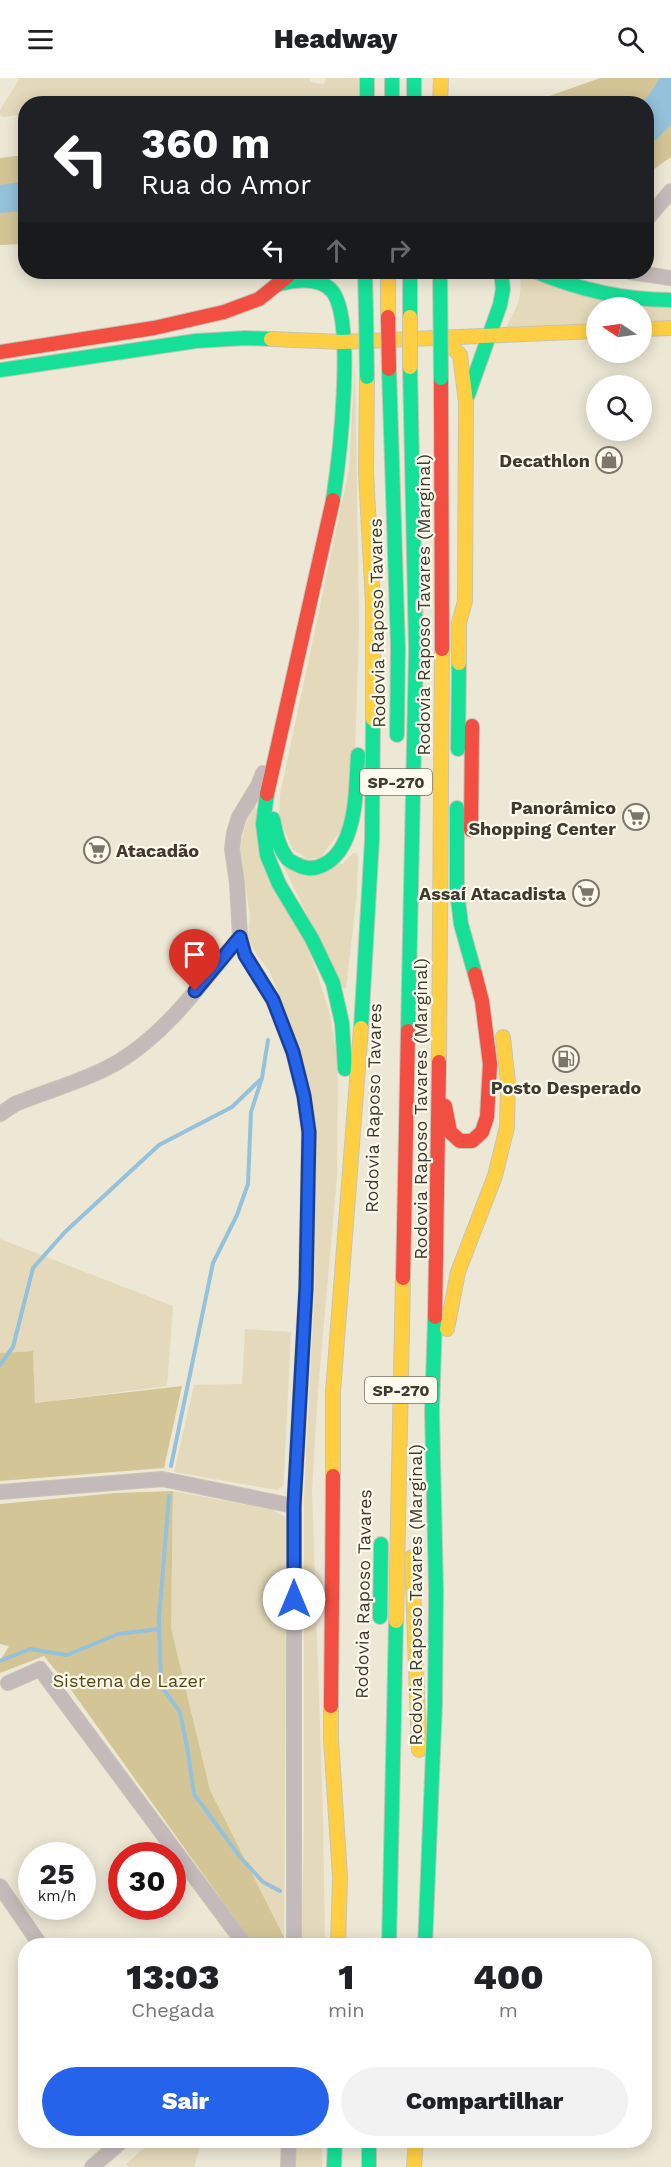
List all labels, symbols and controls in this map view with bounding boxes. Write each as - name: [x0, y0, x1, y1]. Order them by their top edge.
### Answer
- icon: menu: [24, 23, 57, 56]
- text: Headway: [274, 23, 397, 55]
- icon: search: [614, 23, 647, 56]
- text: 360 m: [141, 119, 270, 168]
- icon: left: [42, 120, 120, 198]
- text: Rua do Amor: [141, 169, 311, 201]
- icon: left: [257, 234, 290, 267]
- icon: ahead: [320, 234, 353, 267]
- icon: right: [383, 234, 416, 267]
- north arrow: [586, 297, 652, 363]
- map controls: [586, 297, 652, 441]
- button: search: [586, 375, 652, 441]
- shop icon: Decathlon: [594, 445, 624, 475]
- place label: Decathlon: [499, 450, 590, 471]
- street label: Rodovia Raposo Tavares (Marginal): [413, 454, 434, 756]
- street label: Rodovia Raposo Tavares: [365, 518, 389, 728]
- road number: SP-270: [360, 769, 432, 795]
- place label: Panorâmico Shopping Center: [468, 797, 616, 839]
- supermarket icon: Panorâmico Shopping Center: [621, 802, 651, 832]
- supermarket icon: Atacadão: [82, 835, 112, 865]
- place label: Atacadão: [116, 840, 199, 861]
- supermarket icon: Assaí Atacadista: [571, 878, 601, 908]
- place label: Assaí Atacadista: [419, 883, 567, 904]
- pin: [169, 929, 220, 991]
- icon: arrive: [178, 938, 211, 971]
- street label: Rodovia Raposo Tavares (Marginal): [410, 958, 431, 1260]
- street label: Rodovia Raposo Tavares: [361, 1003, 385, 1213]
- fuel station icon: Posto Desperado: [551, 1044, 581, 1074]
- place label: Posto Desperado: [491, 1077, 642, 1098]
- road number: SP-270: [365, 1377, 437, 1403]
- street label: Rodovia Raposo Tavares (Marginal): [405, 1444, 426, 1746]
- street label: Rodovia Raposo Tavares: [351, 1489, 375, 1699]
- position arrow: [262, 1567, 326, 1631]
- park label: Sistema de Lazer: [53, 1670, 205, 1691]
- speed limit sign: 30: [108, 1842, 186, 1920]
- text: 25: [39, 1856, 75, 1891]
- text: km/h: [38, 1887, 76, 1905]
- text: 13:03: [126, 1956, 220, 1998]
- text: 1: [338, 1956, 354, 1998]
- text: 400: [473, 1956, 544, 1998]
- text: Chegada: [131, 1998, 215, 2022]
- text: min: [328, 1998, 365, 2022]
- text: m: [499, 1998, 518, 2022]
- button: Sair: [42, 2067, 329, 2136]
- button: Compartilhar: [341, 2067, 628, 2136]

